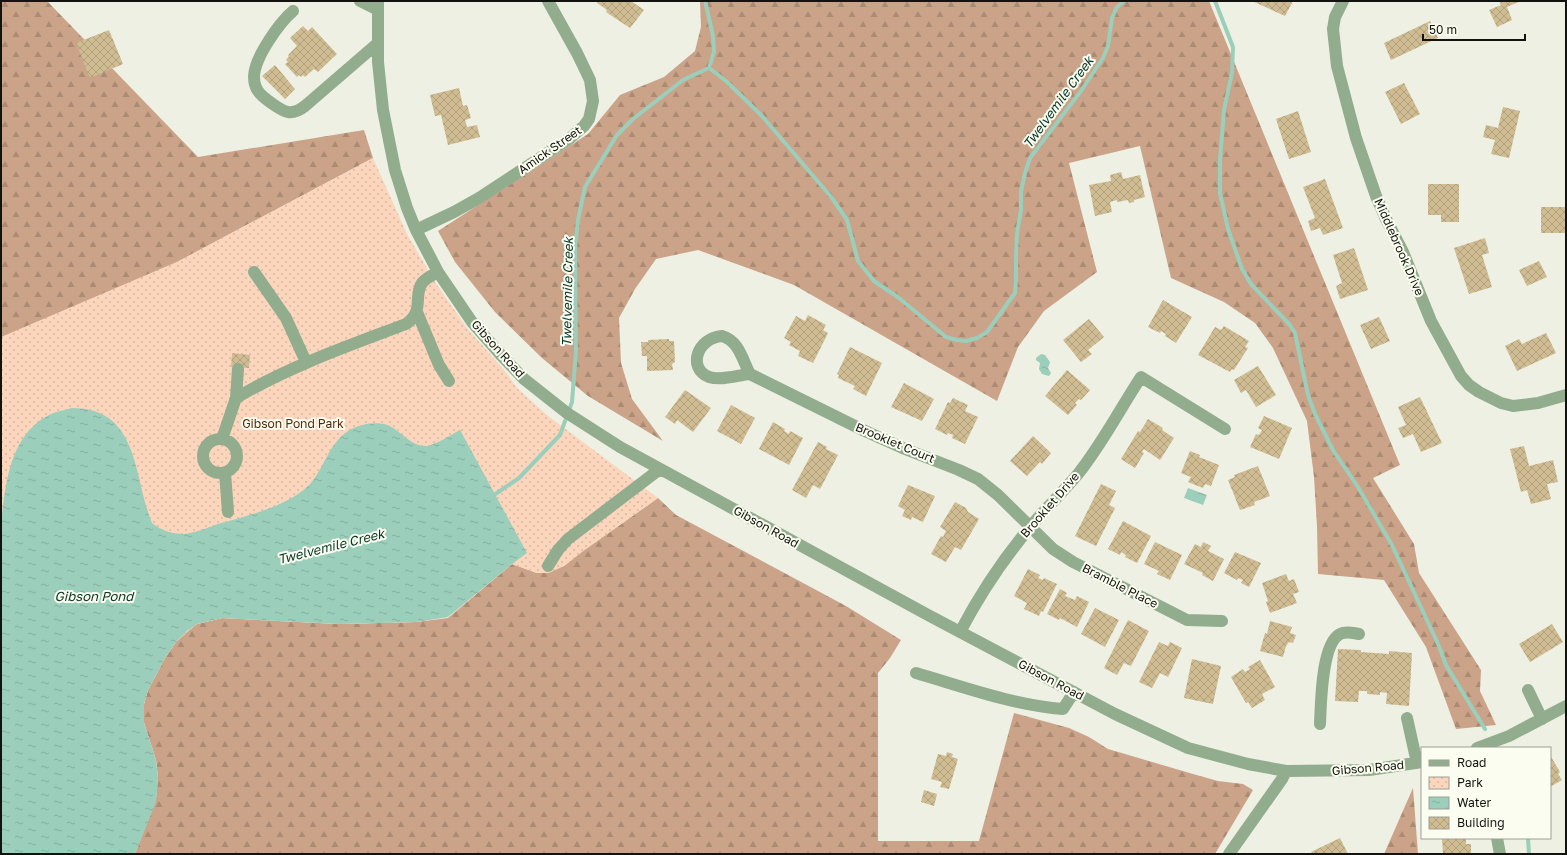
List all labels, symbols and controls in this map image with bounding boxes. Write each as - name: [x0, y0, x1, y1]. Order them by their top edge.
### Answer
- scale bar: [1423, 16, 1525, 42]
- text: 50 m: [1429, 22, 1457, 37]
- water label: Twelvemile Creek: [1019, 52, 1098, 151]
- street label: Amick Street: [515, 122, 584, 177]
- street label: Middlebrook Drive: [1371, 196, 1428, 298]
- water label: Twelvemile Creek: [558, 236, 576, 347]
- street label: Gibson Road: [469, 317, 528, 381]
- park label: Gibson Pond Park: [242, 416, 344, 431]
- street label: Brooklet Court: [853, 419, 937, 466]
- street label: Brooklet Drive: [1017, 469, 1082, 541]
- street label: Gibson Road: [731, 502, 802, 551]
- water label: Twelvemile Creek: [276, 525, 388, 567]
- street label: Bramble Place: [1080, 560, 1161, 611]
- water label: Gibson Pond: [55, 588, 135, 604]
- street label: Gibson Road: [1016, 656, 1087, 703]
- legend: [1421, 747, 1551, 839]
- text: Road: [1457, 755, 1486, 770]
- street label: Gibson Road: [1331, 757, 1405, 778]
- text: Park: [1457, 775, 1483, 790]
- text: Water: [1457, 795, 1491, 810]
- text: Building: [1457, 815, 1505, 830]

